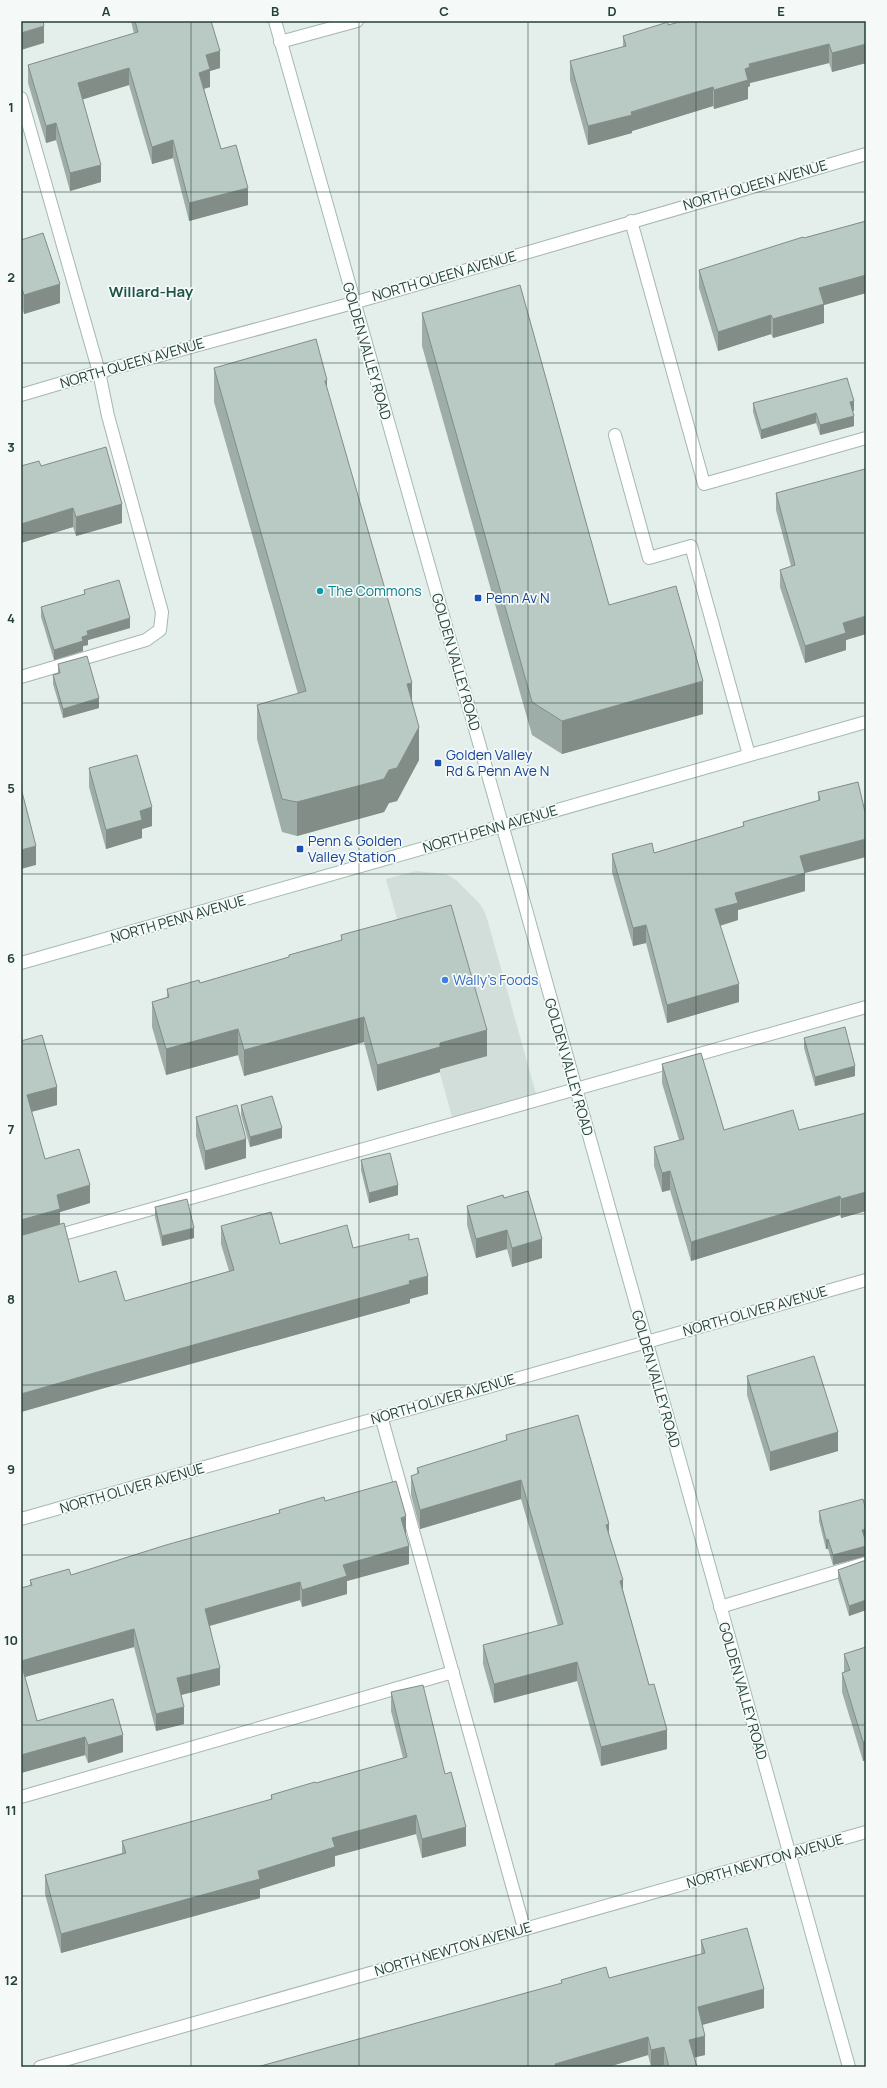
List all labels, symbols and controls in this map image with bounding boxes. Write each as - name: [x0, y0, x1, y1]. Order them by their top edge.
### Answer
- text: A: [102, 2, 111, 20]
- text: B: [271, 2, 279, 20]
- text: C: [439, 2, 449, 20]
- text: D: [607, 2, 617, 20]
- text: E: [777, 2, 785, 20]
- text: 1: [8, 98, 14, 116]
- street label: NORTH QUEEN AVENUE: [680, 155, 829, 214]
- street label: NORTH QUEEN AVENUE: [369, 246, 518, 305]
- text: 2: [7, 268, 15, 286]
- street label: GOLDEN VALLEY ROAD: [339, 280, 396, 422]
- district label: Willard-Hay: [109, 281, 194, 302]
- street label: NORTH QUEEN AVENUE: [57, 333, 206, 392]
- text: 3: [7, 438, 15, 456]
- place label: The Commons: [328, 581, 422, 600]
- marker: The Commons: [315, 586, 325, 596]
- place label: Penn Av N: [486, 588, 550, 607]
- street label: GOLDEN VALLEY ROAD: [428, 591, 485, 733]
- marker: Penn Av N: [473, 593, 483, 603]
- text: 4: [7, 609, 15, 627]
- place label: Golden Valley Rd & Penn Ave N: [446, 745, 549, 780]
- marker: Golden Valley Rd & Penn Ave N: [433, 758, 443, 768]
- text: 5: [7, 779, 15, 797]
- street label: NORTH PENN AVENUE: [420, 800, 559, 857]
- place label: Penn & Golden Valley Station: [308, 831, 402, 866]
- marker: Penn & Golden Valley Station: [295, 844, 305, 854]
- street label: NORTH PENN AVENUE: [108, 890, 247, 947]
- text: 6: [7, 949, 15, 967]
- place label: Wally's Foods: [453, 970, 538, 989]
- marker: Wally's Foods: [440, 975, 450, 985]
- street label: GOLDEN VALLEY ROAD: [541, 996, 598, 1138]
- text: 7: [8, 1120, 15, 1138]
- street label: NORTH OLIVER AVENUE: [680, 1281, 829, 1340]
- text: 8: [7, 1290, 15, 1308]
- street label: GOLDEN VALLEY ROAD: [628, 1308, 685, 1450]
- street label: NORTH OLIVER AVENUE: [368, 1369, 517, 1428]
- street label: NORTH OLIVER AVENUE: [57, 1458, 206, 1517]
- text: 9: [7, 1460, 15, 1478]
- street label: GOLDEN VALLEY ROAD: [715, 1620, 772, 1762]
- text: 10: [4, 1631, 18, 1649]
- text: 11: [5, 1801, 17, 1819]
- street label: NORTH NEWTON AVENUE: [684, 1829, 846, 1892]
- street label: NORTH NEWTON AVENUE: [372, 1917, 534, 1980]
- text: 12: [4, 1971, 18, 1989]

